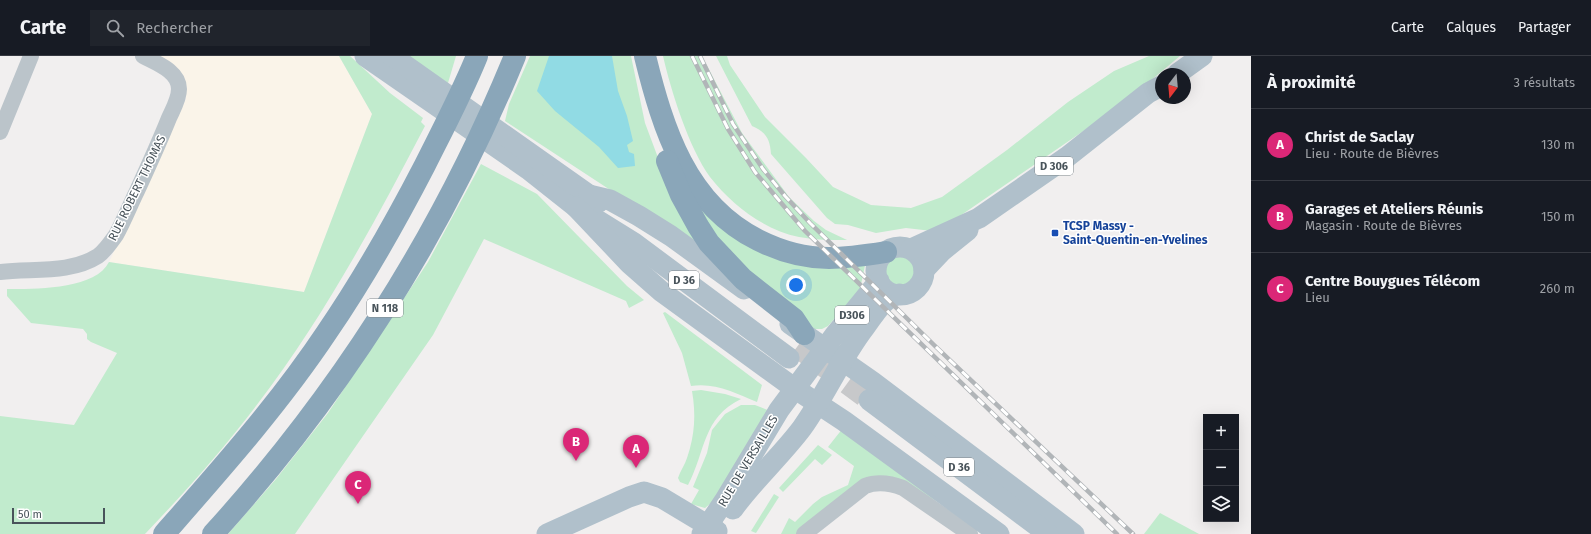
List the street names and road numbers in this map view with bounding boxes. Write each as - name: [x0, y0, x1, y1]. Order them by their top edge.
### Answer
- street label: RUE ROBERT THOMAS: [105, 133, 169, 243]
- road number: D 306: [1035, 157, 1073, 175]
- road number: D 36: [669, 271, 699, 289]
- road number: N 118: [367, 299, 403, 317]
- road number: D306: [835, 306, 869, 324]
- street label: RUE DE VERSAILLES: [715, 412, 781, 509]
- road number: D 36: [944, 458, 974, 476]

